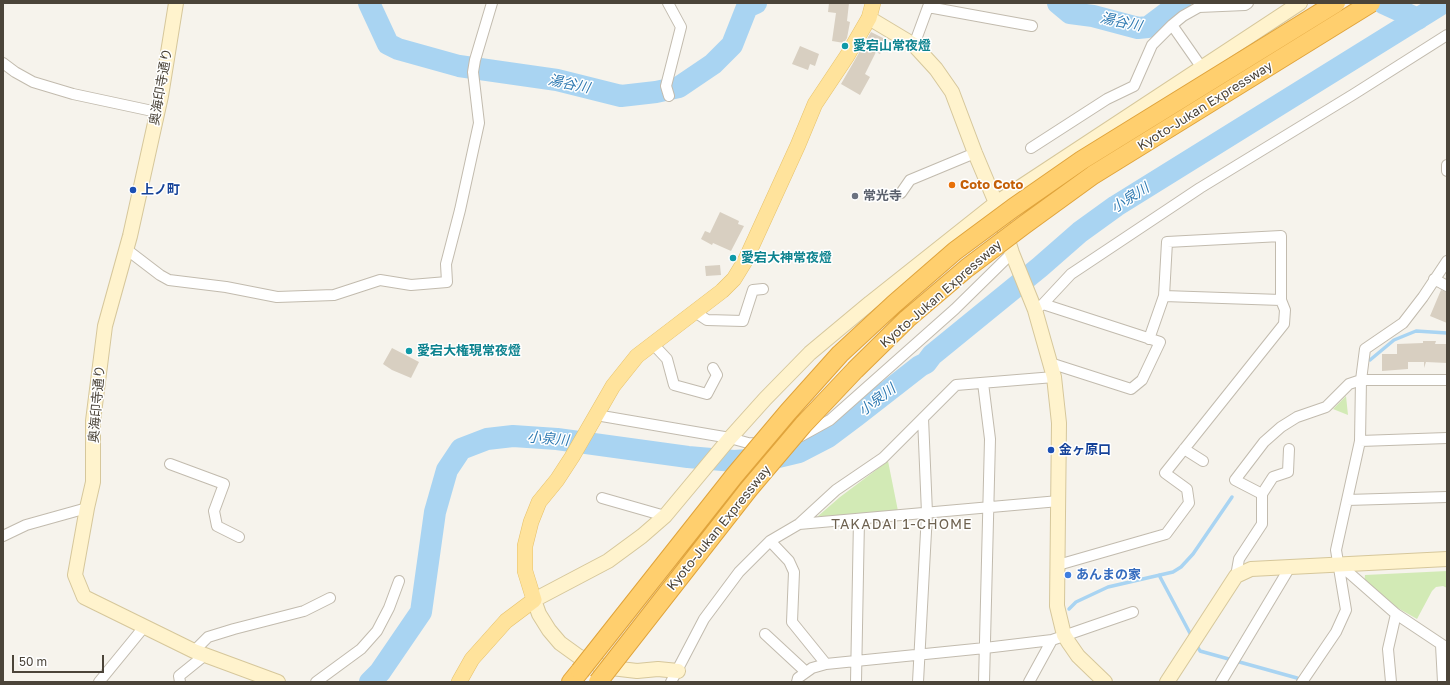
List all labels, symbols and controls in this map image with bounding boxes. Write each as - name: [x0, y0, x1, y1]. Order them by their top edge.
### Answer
- water label: 湯谷川: [1099, 9, 1143, 35]
- place label: 愛宕山常夜燈: [853, 38, 931, 54]
- marker: 愛宕山常夜燈: [840, 41, 850, 51]
- street label: 奥海印寺通り: [147, 47, 175, 127]
- street label: Kyoto-Jukan Expressway: [1135, 58, 1275, 154]
- water label: 湯谷川: [547, 71, 591, 97]
- place label: Coto Coto: [960, 177, 1023, 193]
- marker: Coto Coto: [947, 180, 957, 190]
- water label: 小泉川: [1108, 180, 1152, 216]
- place label: 上ノ町: [141, 182, 180, 198]
- marker: 上ノ町: [128, 185, 138, 195]
- place label: 常光寺: [863, 188, 902, 204]
- marker: 常光寺: [850, 191, 860, 201]
- street label: Kyoto-Jukan Expressway: [877, 237, 1005, 351]
- place label: 愛宕大神常夜燈: [741, 250, 832, 266]
- marker: 愛宕大神常夜燈: [728, 253, 738, 263]
- place label: 愛宕大権現常夜燈: [417, 343, 521, 359]
- marker: 愛宕大権現常夜燈: [404, 346, 414, 356]
- street label: 奥海印寺通り: [86, 364, 108, 444]
- water label: 小泉川: [855, 381, 899, 419]
- water label: 小泉川: [526, 429, 570, 449]
- place label: 金ヶ原口: [1059, 442, 1111, 458]
- marker: 金ヶ原口: [1046, 445, 1056, 455]
- street label: Kyoto-Jukan Expressway: [664, 462, 774, 594]
- district label: TAKADAI 1-CHOME: [831, 517, 973, 533]
- place label: あんまの家: [1076, 567, 1141, 583]
- marker: あんまの家: [1063, 570, 1073, 580]
- scale bar: [14, 647, 106, 673]
- text: 50 m: [19, 654, 47, 669]

